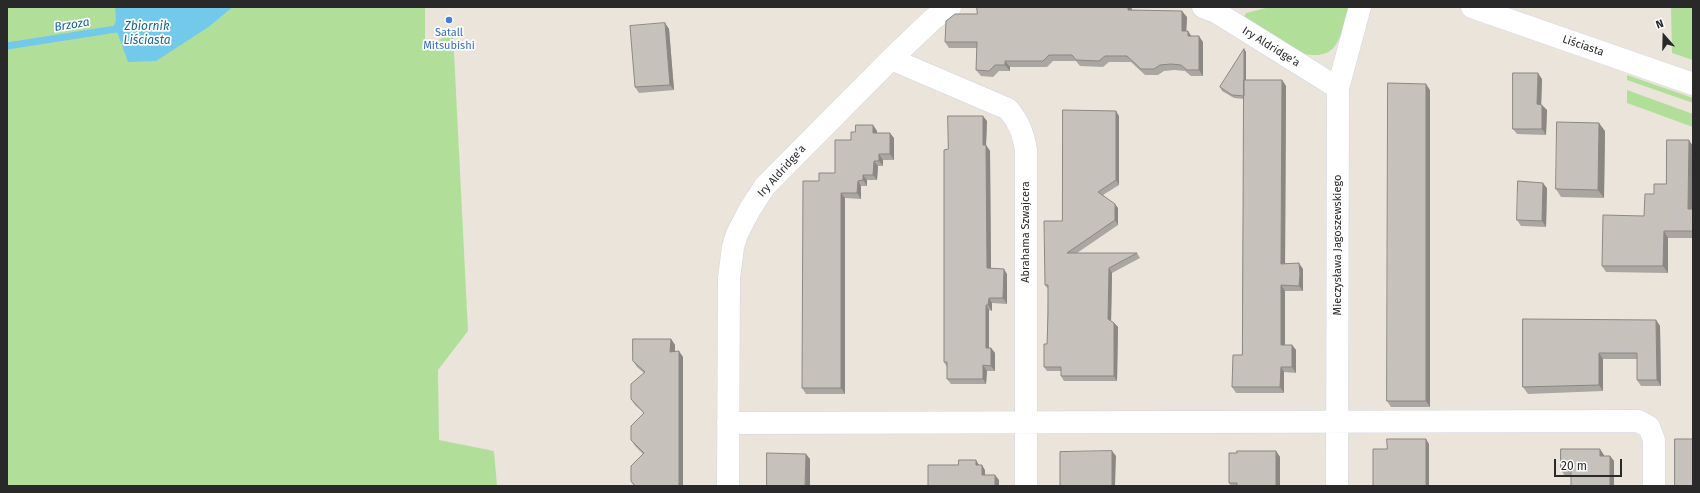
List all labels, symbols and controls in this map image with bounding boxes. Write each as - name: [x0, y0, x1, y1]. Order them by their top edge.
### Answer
- water label: Brzoza: [53, 15, 91, 35]
- marker: Satall Mitsubishi: [444, 15, 454, 25]
- north arrow: [1644, 16, 1684, 56]
- text: N: [1654, 17, 1665, 32]
- water label: Zbiornik Liściasta: [123, 20, 171, 48]
- street label: Iry Aldridge’a: [1240, 24, 1302, 70]
- place label: Satall Mitsubishi: [423, 26, 475, 52]
- street label: Liściasta: [1561, 33, 1605, 59]
- street label: Iry Aldridge’a: [755, 142, 809, 200]
- street label: Mieczysława Jagoszewskiego: [1331, 175, 1345, 315]
- street label: Abrahama Szwajcera: [1019, 181, 1033, 283]
- scale bar: [1556, 451, 1624, 477]
- text: 20 m: [1561, 459, 1587, 473]

